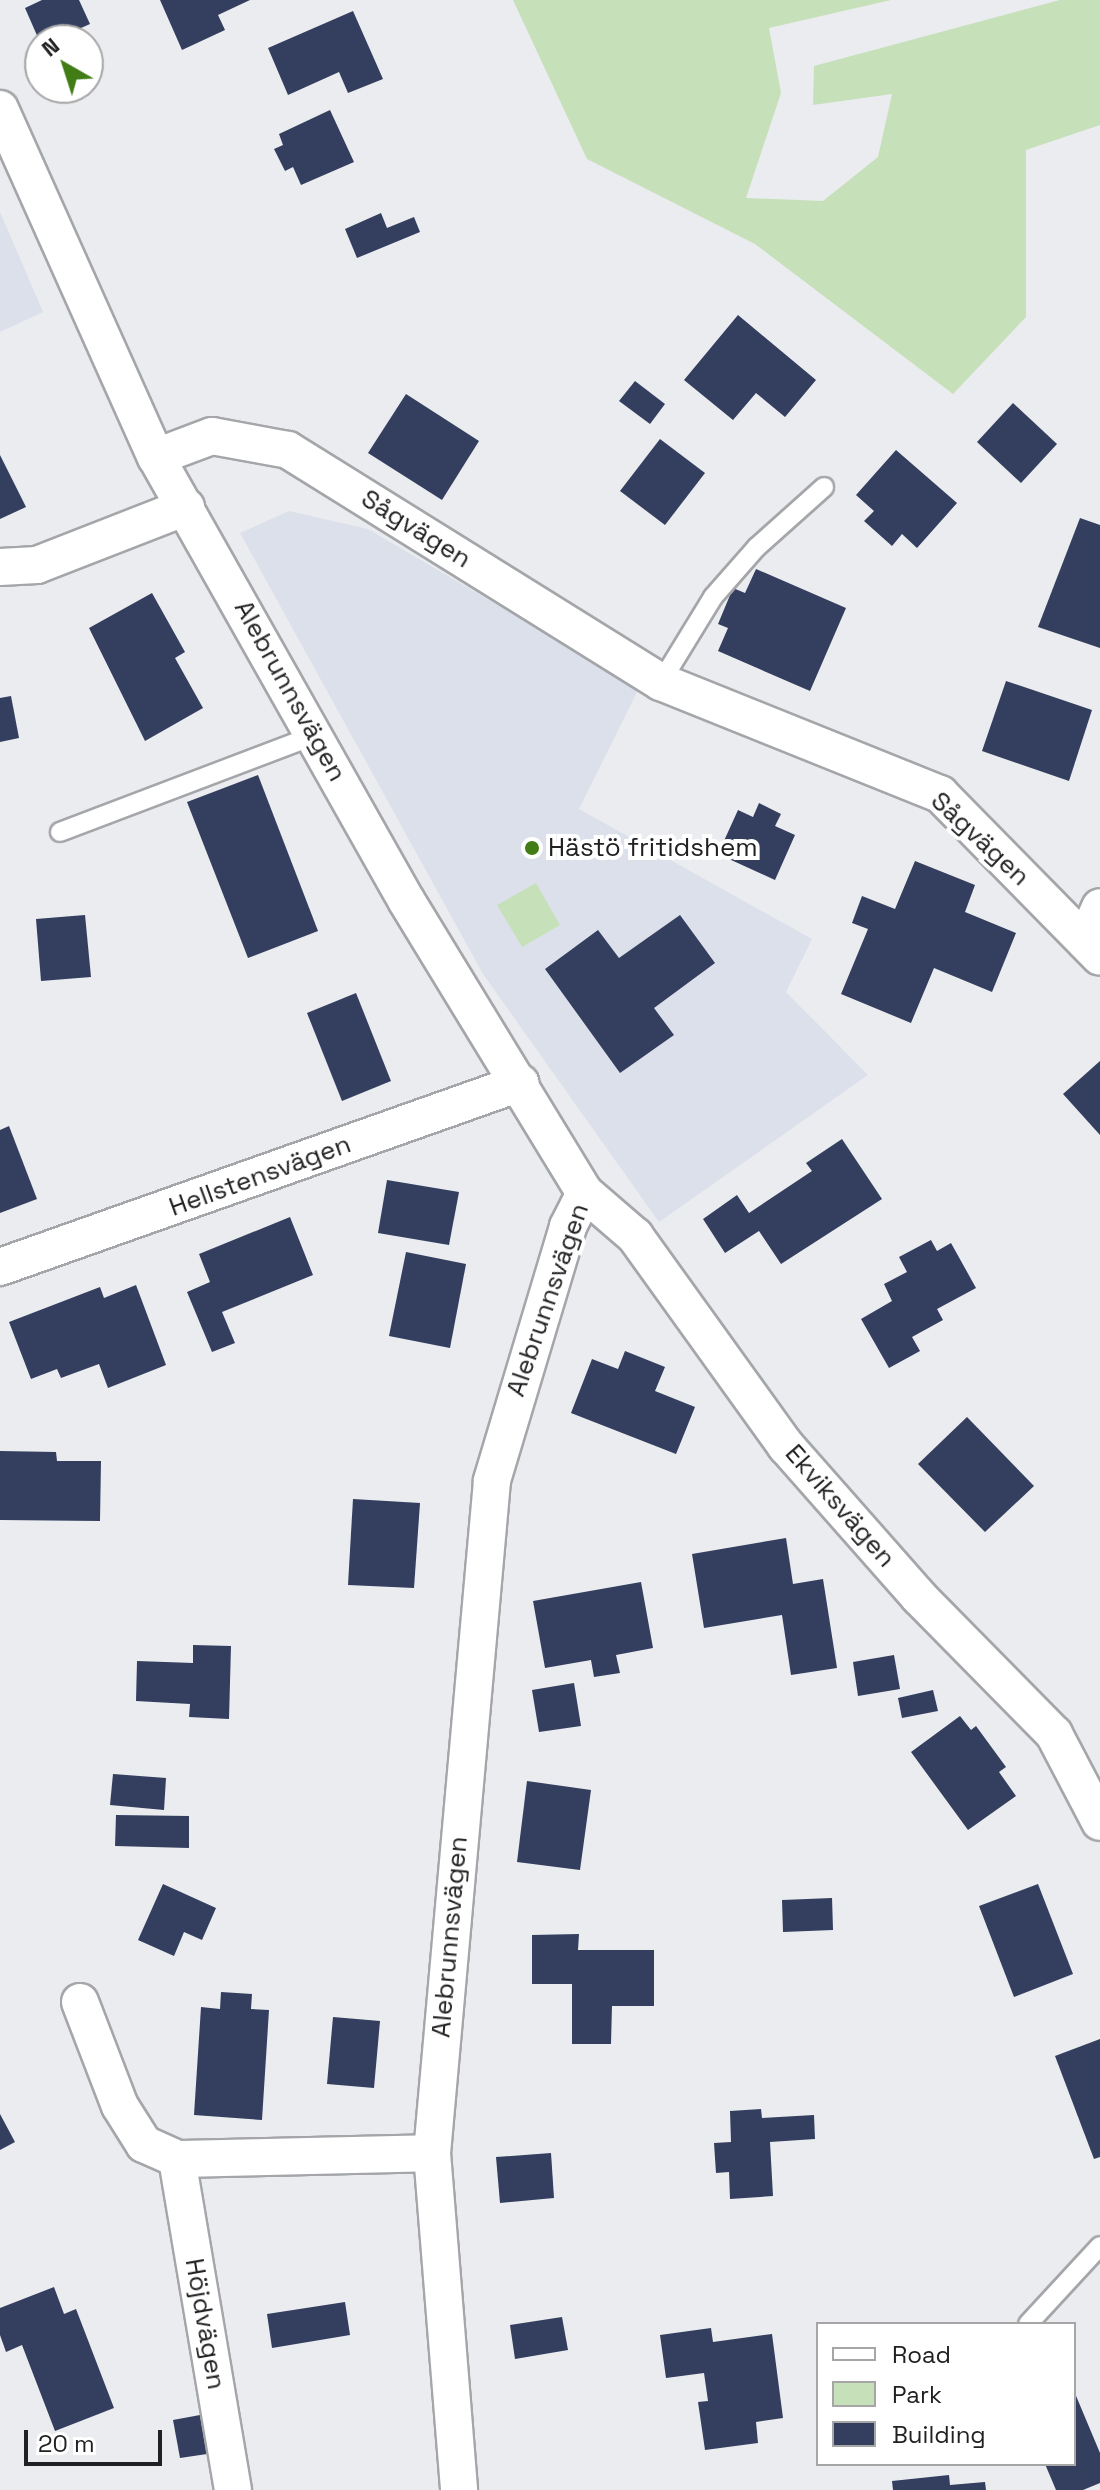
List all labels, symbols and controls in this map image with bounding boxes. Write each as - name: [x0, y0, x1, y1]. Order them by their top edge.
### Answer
- north arrow: [24, 24, 104, 104]
- text: N: [36, 31, 65, 62]
- street label: Sågvägen: [355, 483, 477, 575]
- street label: Alebrunnsvägen: [227, 595, 353, 787]
- street label: Sågvägen: [924, 785, 1036, 893]
- place label: Hästö fritidshem: [548, 832, 758, 864]
- marker: Hästö fritidshem: [523, 839, 541, 857]
- street label: Hellstensvägen: [165, 1129, 355, 1223]
- street label: Alebrunnsvägen: [500, 1199, 596, 1401]
- street label: Ekviksvägen: [778, 1438, 902, 1574]
- street label: Alebrunnsvägen: [426, 1835, 474, 2039]
- street label: Höjdvägen: [178, 2256, 232, 2392]
- legend: [816, 2322, 1076, 2466]
- text: Road: [892, 2339, 951, 2370]
- text: Park: [892, 2379, 942, 2410]
- scale bar: [28, 2414, 166, 2464]
- text: Building: [892, 2419, 986, 2450]
- text: 20 m: [38, 2428, 95, 2459]

